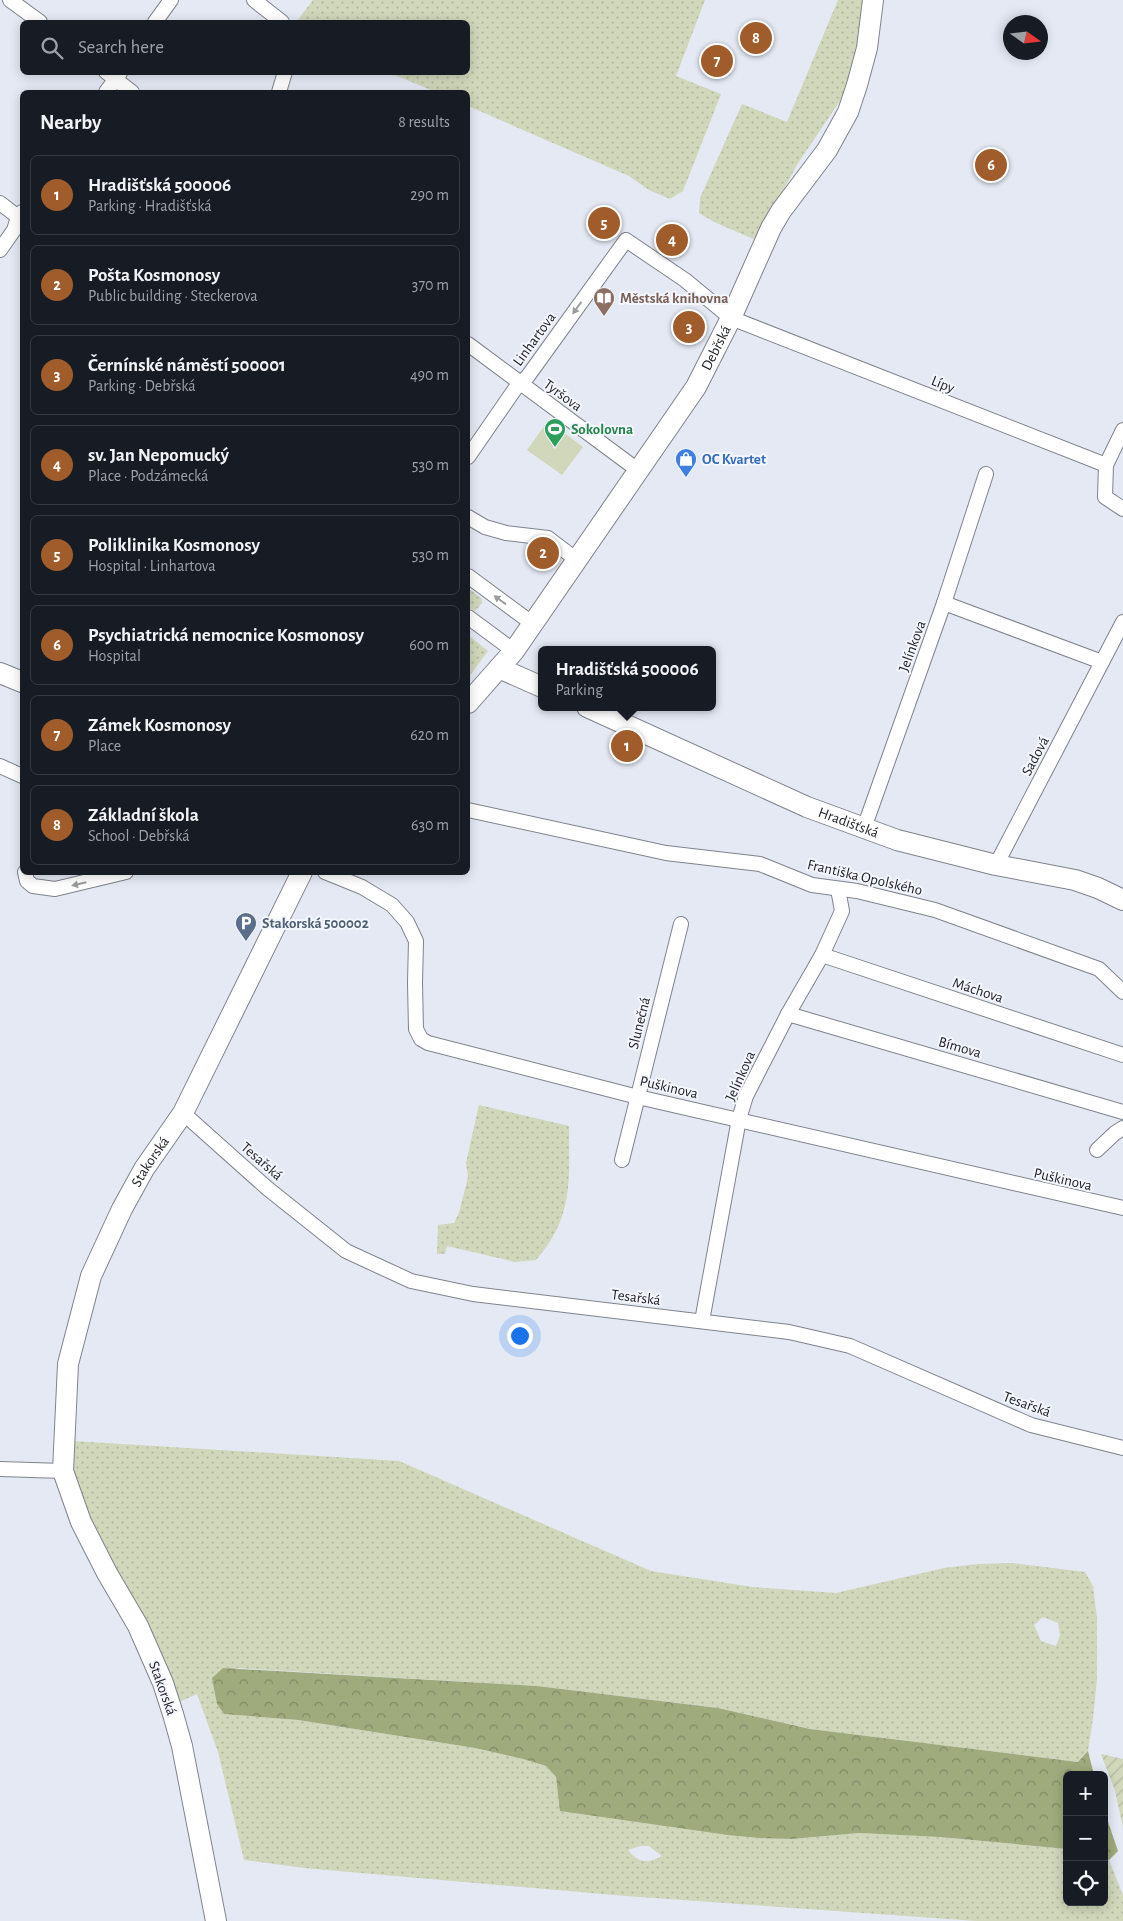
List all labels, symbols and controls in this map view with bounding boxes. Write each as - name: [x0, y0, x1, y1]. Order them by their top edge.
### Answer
- north arrow: [1003, 15, 1048, 60]
- pin: 8: [740, 19, 772, 57]
- search box: [20, 20, 470, 75]
- icon: search: [38, 34, 66, 62]
- text: Search here: [78, 38, 164, 57]
- pin: 7: [701, 42, 733, 80]
- text: Nearby: [40, 112, 101, 133]
- text: 8 results: [398, 114, 450, 130]
- pin: 6: [975, 146, 1007, 184]
- text: Hradišťská 500006: [88, 176, 231, 195]
- text: 1: [54, 187, 60, 203]
- text: 290 m: [410, 187, 449, 203]
- text: Parking · Hradišťská: [88, 198, 212, 214]
- pin: 5: [588, 204, 620, 242]
- pin: 4: [656, 221, 688, 259]
- text: Pošta Kosmonosy: [88, 266, 220, 285]
- text: 2: [53, 277, 61, 293]
- text: 370 m: [412, 277, 449, 293]
- library icon: Městská knihovna: [592, 286, 616, 317]
- text: Public building · Steckerova: [88, 288, 258, 304]
- place label: Městská knihovna: [620, 291, 728, 306]
- one-way arrow: [572, 301, 582, 315]
- pin: 3: [673, 308, 705, 346]
- street label: Linhartova: [510, 310, 559, 369]
- street label: Debřská: [699, 323, 734, 373]
- text: Černínské náměstí 500001: [88, 356, 286, 375]
- text: 3: [54, 367, 60, 383]
- text: 490 m: [410, 367, 449, 383]
- street label: Lípy: [929, 373, 957, 396]
- street label: Tyršova: [541, 377, 585, 414]
- text: Parking · Debřská: [88, 378, 196, 394]
- sports icon: Sokolovna: [543, 417, 567, 448]
- place label: Sokolovna: [571, 422, 633, 437]
- text: sv. Jan Nepomucký: [88, 446, 229, 465]
- shop icon: OC Kvartet: [674, 447, 698, 478]
- place label: OC Kvartet: [702, 452, 766, 467]
- text: 4: [53, 457, 61, 473]
- text: 530 m: [412, 457, 449, 473]
- text: Place · Podzámecká: [88, 468, 208, 484]
- pin: 2: [527, 534, 559, 572]
- text: Poliklinika Kosmonosy: [88, 536, 260, 555]
- text: 5: [54, 547, 60, 563]
- text: 530 m: [412, 547, 449, 563]
- text: Hospital · Linhartova: [88, 558, 216, 574]
- one-way arrow: [493, 595, 507, 605]
- street label: Jelínkova: [896, 619, 929, 674]
- text: Psychiatrická nemocnice Kosmonosy: [88, 626, 364, 645]
- text: 6: [53, 637, 61, 653]
- text: 600 m: [409, 637, 449, 653]
- popup: [538, 646, 716, 711]
- text: Hospital: [88, 648, 141, 664]
- text: Hradišťská 500006: [555, 660, 699, 679]
- text: Parking: [555, 682, 603, 698]
- text: Zámek Kosmonosy: [88, 716, 231, 735]
- text: 7: [54, 727, 60, 743]
- text: 620 m: [410, 727, 449, 743]
- pin: 1: [611, 727, 643, 765]
- street label: Sadová: [1019, 734, 1052, 778]
- text: Place: [88, 738, 121, 754]
- street label: Hradišťská: [816, 805, 881, 841]
- text: Základní škola: [88, 806, 199, 825]
- text: 8: [53, 817, 61, 833]
- text: 630 m: [411, 817, 449, 833]
- text: School · Debřská: [88, 828, 190, 844]
- street label: Františka Opolského: [806, 857, 924, 898]
- one-way arrow: [71, 880, 86, 888]
- parking icon: Stakorská 500002: [234, 911, 258, 942]
- place label: Stakorská 500002: [262, 916, 369, 931]
- street label: Máchova: [951, 975, 1005, 1006]
- street label: Slunečná: [626, 995, 653, 1051]
- street label: Bímova: [937, 1034, 983, 1061]
- street label: Jelínkova: [723, 1049, 758, 1104]
- street label: Puškinova: [638, 1074, 699, 1101]
- street label: Stakorská: [129, 1134, 172, 1189]
- street label: Tesařská: [238, 1139, 285, 1183]
- street label: Puškinova: [1032, 1166, 1093, 1193]
- street label: Tesařská: [610, 1287, 661, 1308]
- your location: [507, 1323, 533, 1349]
- street label: Tesařská: [1001, 1389, 1053, 1420]
- street label: Stakorská: [146, 1659, 179, 1717]
- map controls: [1063, 1771, 1108, 1906]
- button: +: [1063, 1771, 1108, 1816]
- button: −: [1063, 1816, 1108, 1861]
- button: locate: [1063, 1861, 1108, 1906]

